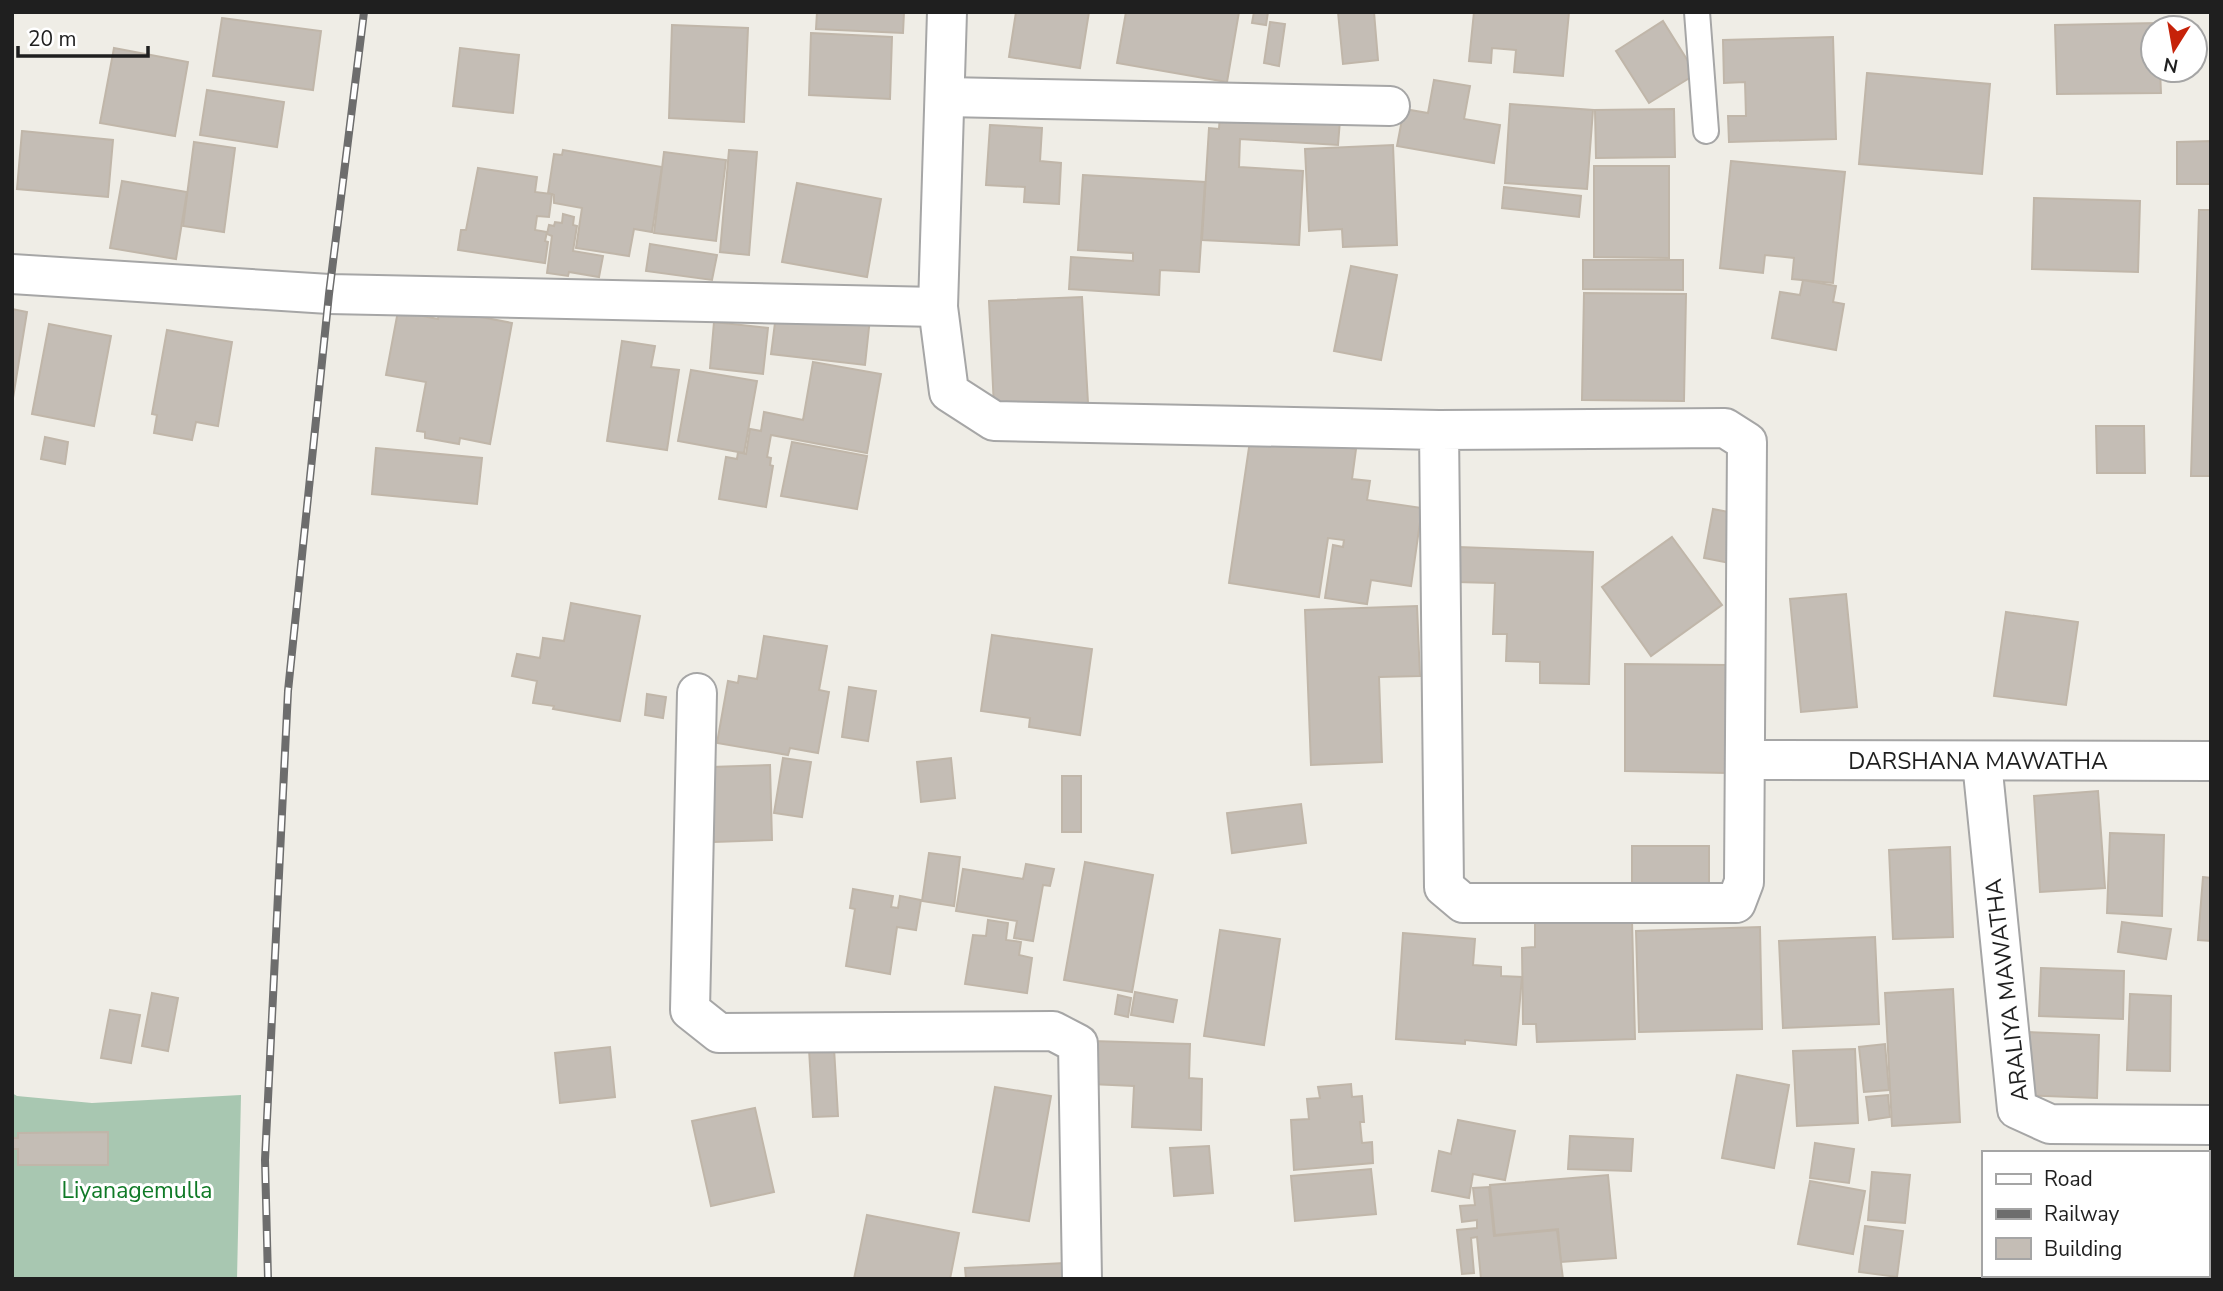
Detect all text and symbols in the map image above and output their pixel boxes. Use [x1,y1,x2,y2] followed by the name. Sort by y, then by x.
[18,14,147,58] scale bar
[2139,14,2209,84] north arrow
[28,25,77,53] text: 20 m
[2161,51,2180,79] text: N
[1848,746,2108,777] street label: DARSHANA MAWATHA
[1978,877,2036,1103] street label: ARALIYA MAWATHA
[1982,1151,2209,1277] legend
[2044,1165,2093,1193] text: Road
[62,1175,212,1206] park label: Liyanagemulla
[2044,1200,2119,1228] text: Railway
[2044,1235,2122,1263] text: Building

